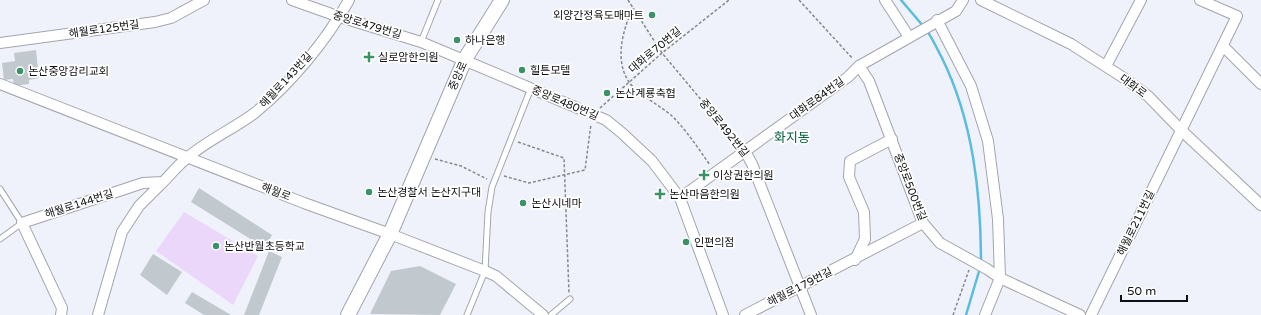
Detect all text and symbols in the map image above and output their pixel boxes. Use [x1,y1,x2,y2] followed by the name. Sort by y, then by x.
[331,8,403,42] street label: 중앙로479번길
[553,9,644,22] place label: 외양간정육도매마트
[647,10,657,20] marker: 외양간정육도매마트
[68,18,140,40] street label: 해월로125번길
[626,24,684,76] street label: 대화로70번길
[465,34,505,47] place label: 하나은행
[452,35,462,45] marker: 하나은행
[257,49,315,111] street label: 해월로143번길
[363,51,375,63] marker: 실로암한의원
[378,51,439,64] place label: 실로암한의원
[446,59,470,93] street label: 중앙로
[530,64,570,77] place label: 힐튼모텔
[28,65,109,78] place label: 논산중앙감리교회
[517,65,527,75] marker: 힐튼모텔
[15,66,25,76] marker: 논산중앙감리교회
[1117,72,1149,100] street label: 대화로
[787,75,847,123] street label: 대화로84번길
[530,83,600,123] street label: 중앙로480번길
[615,87,676,100] place label: 논산계룡축협
[602,88,612,98] marker: 논산계룡축협
[697,96,751,160] street label: 중앙로492번길
[774,130,810,146] district label: 화지동
[891,151,929,223] street label: 중앙로500번길
[698,169,710,181] marker: 이상권한의원
[713,169,774,182] place label: 이상권한의원
[259,180,293,204] street label: 해월로
[377,186,481,199] place label: 논산경찰서 논산지구대
[43,187,115,221] street label: 해월로144번길
[364,187,374,197] marker: 논산경찰서 논산지구대
[654,188,666,200] marker: 논산마음한의원
[669,188,740,201] place label: 논산마음한의원
[1115,188,1157,258] street label: 해월로211번길
[531,197,582,210] place label: 논산시네마
[518,198,528,208] marker: 논산시네마
[694,236,734,249] place label: 인편의점
[681,237,691,247] marker: 인편의점
[224,240,305,253] place label: 논산반월초등학교
[211,241,221,251] marker: 논산반월초등학교
[765,265,835,309] street label: 해월로179번길
[1121,277,1187,303] scale bar
[1127,284,1156,298] text: 50 m

